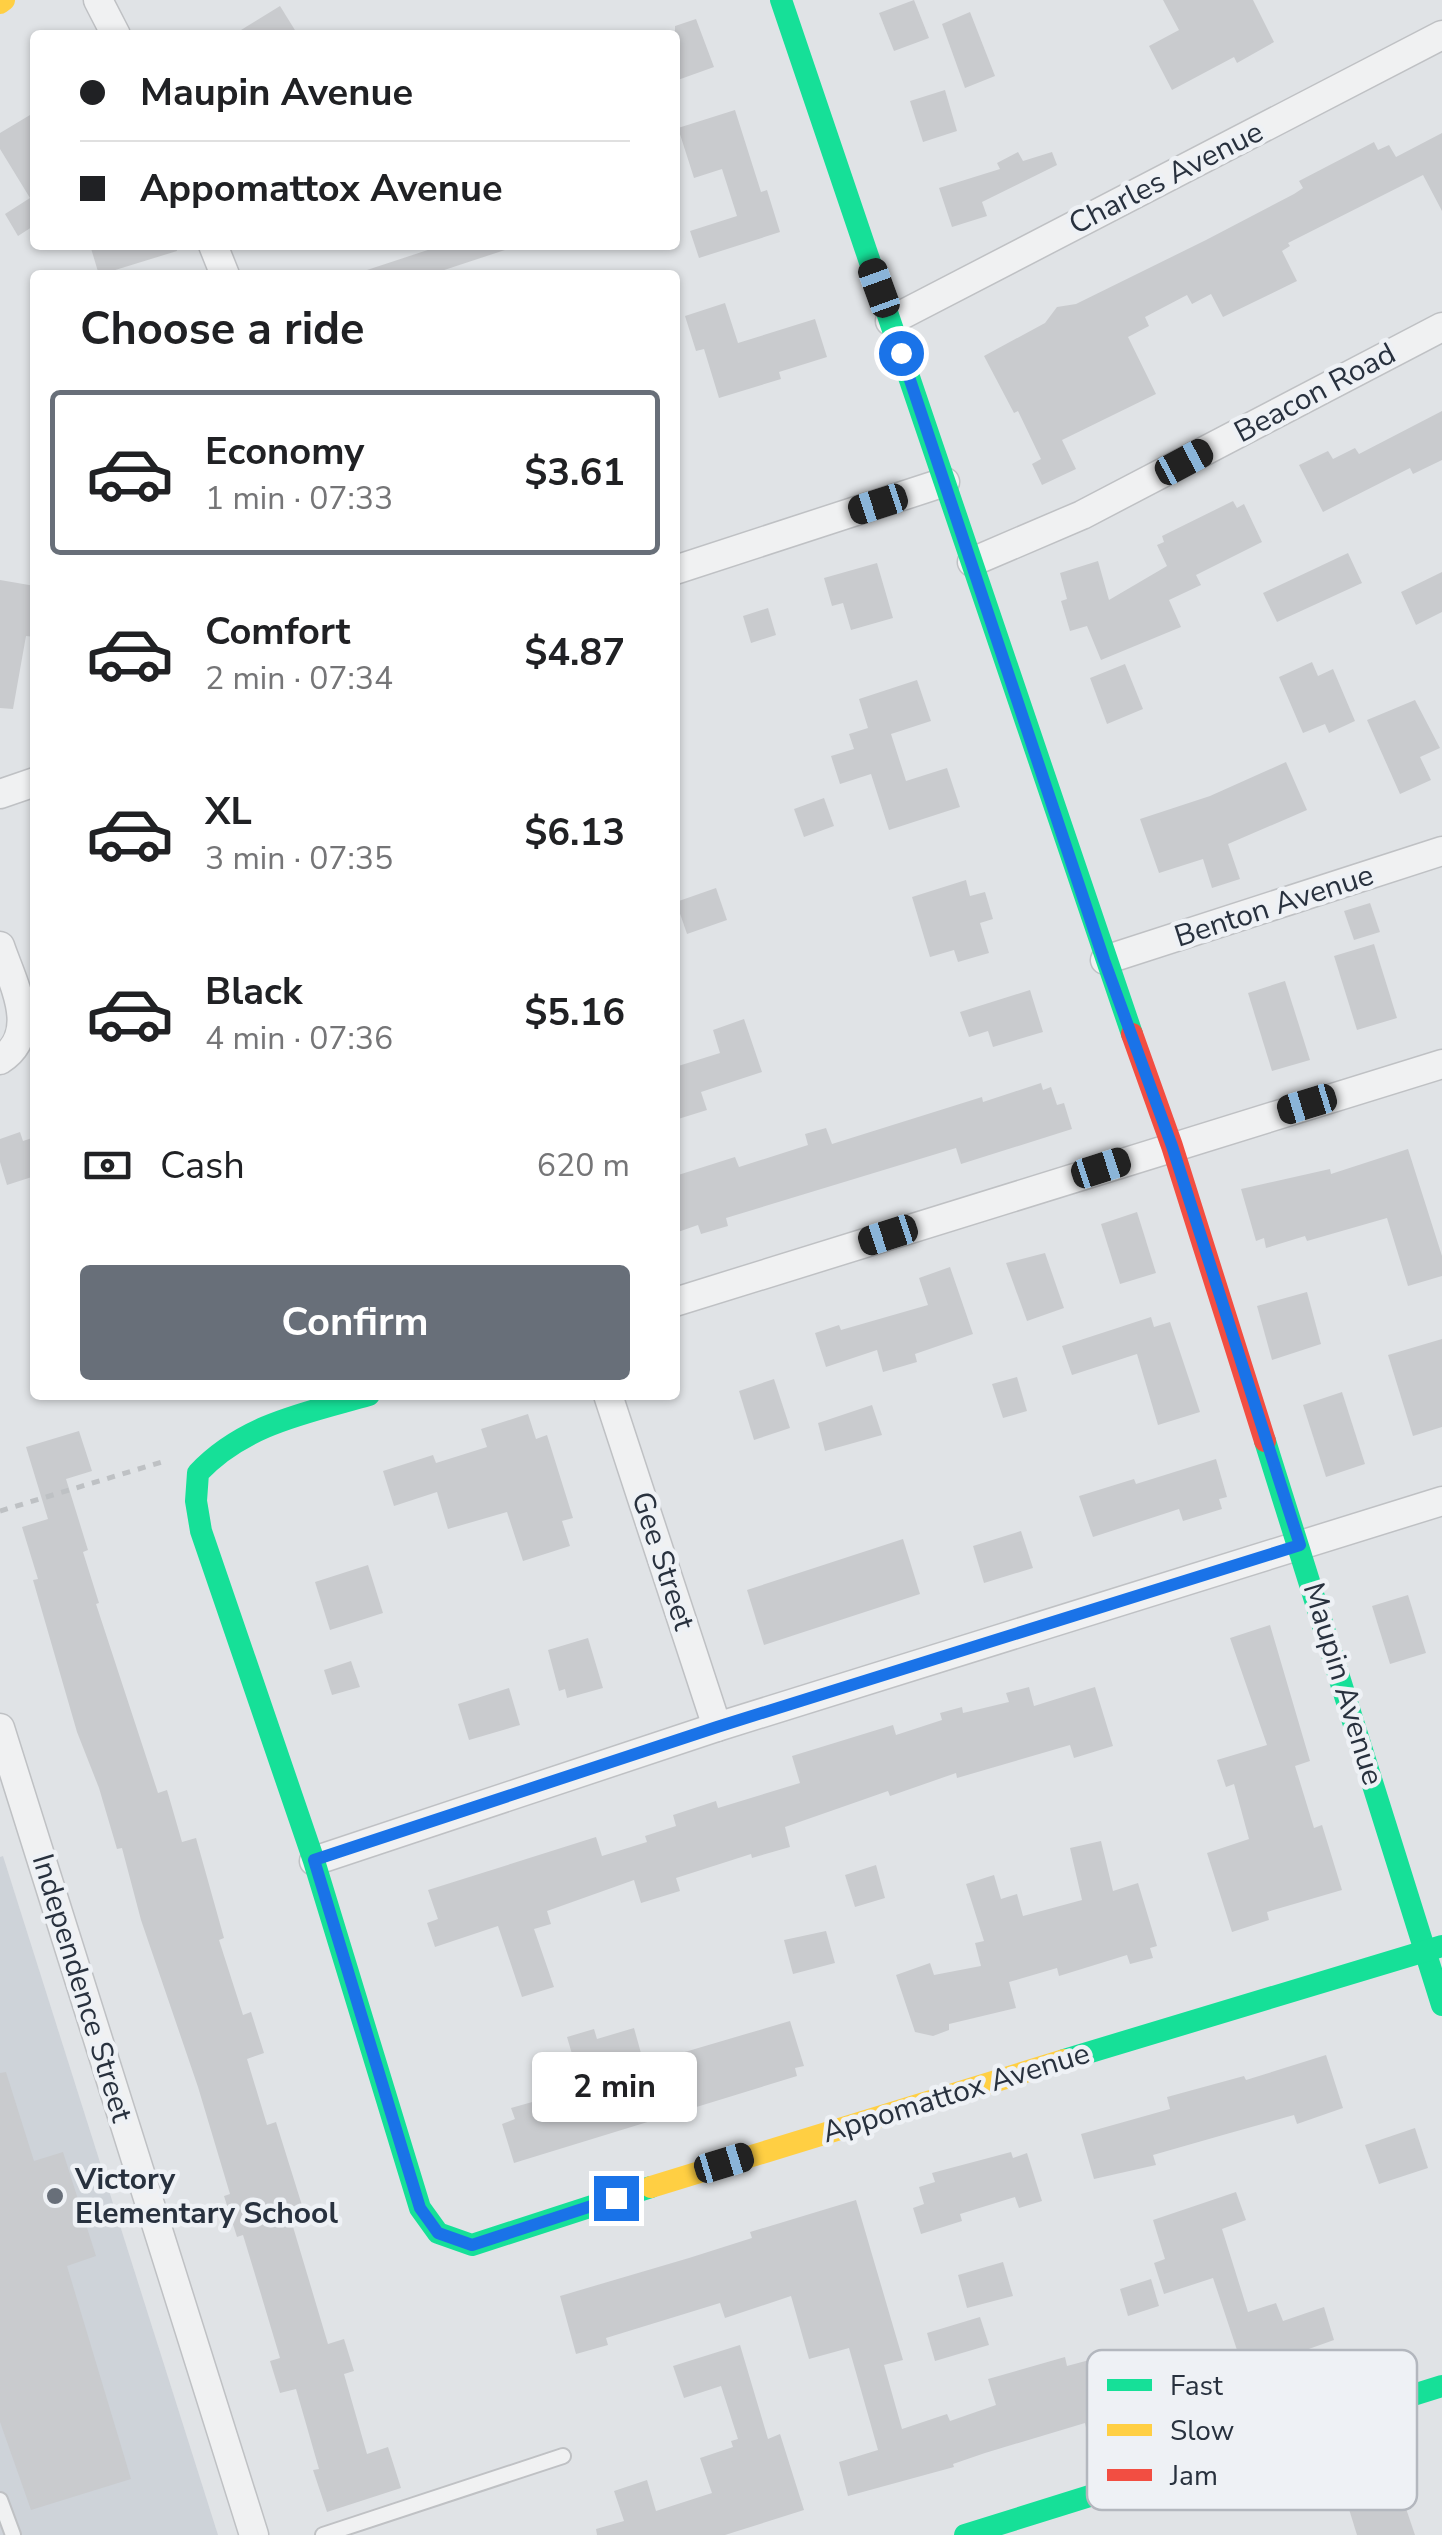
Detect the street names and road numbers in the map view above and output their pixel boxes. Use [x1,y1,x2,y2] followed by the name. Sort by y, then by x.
[1062,111,1270,245] street label: Charles Avenue
[1227,333,1403,453] street label: Beacon Road
[1169,854,1379,958] street label: Benton Avenue
[621,1487,705,1636] street label: Gee Street
[1293,1578,1393,1790] street label: Maupin Avenue
[22,1849,142,2128] street label: Independence Street
[817,2033,1095,2153] street label: Appomattox Avenue

